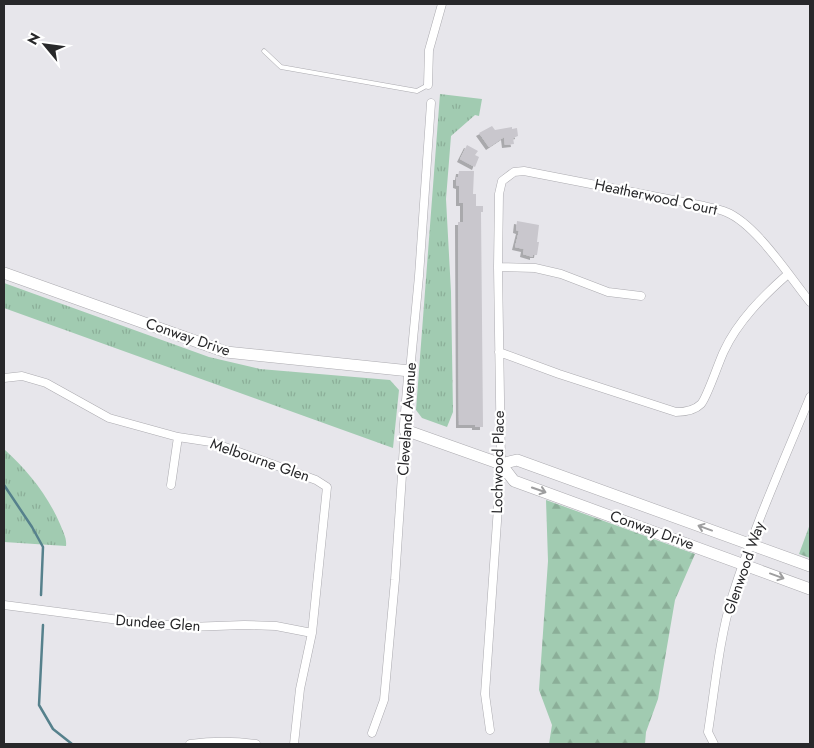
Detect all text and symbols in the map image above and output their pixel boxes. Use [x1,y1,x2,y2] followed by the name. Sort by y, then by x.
[20,20,70,70] north arrow
[22,29,45,48] text: N
[593,173,720,221] street label: Heatherwood Court
[143,312,233,362] street label: Conway Drive
[392,361,422,476] street label: Cleveland Avenue
[486,410,510,514] street label: Lochwood Place
[207,433,313,487] street label: Melbourne Glen
[531,486,547,495] one-way arrow
[607,505,697,555] street label: Conway Drive
[718,518,770,617] street label: Glenwood Way
[698,523,713,532] one-way arrow
[769,572,784,581] one-way arrow
[115,609,201,637] street label: Dundee Glen

